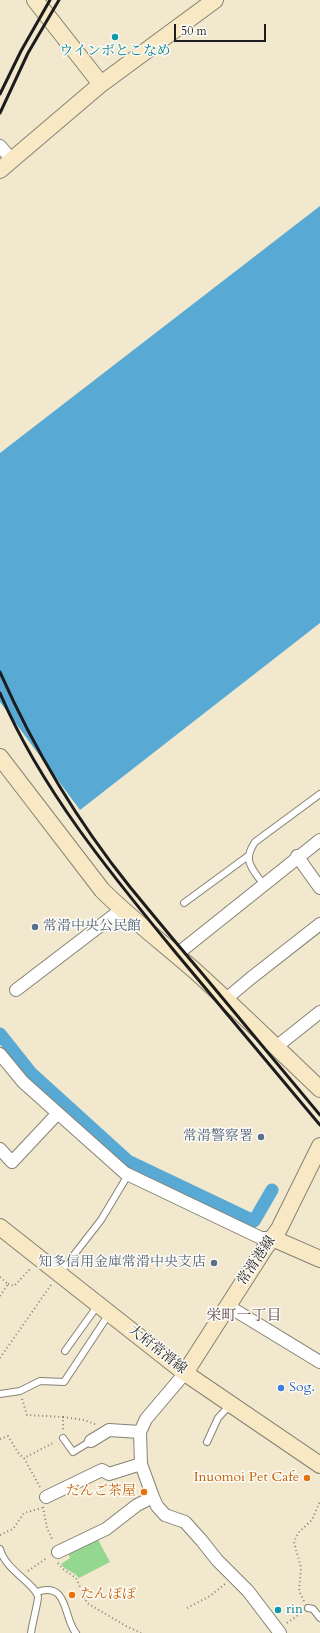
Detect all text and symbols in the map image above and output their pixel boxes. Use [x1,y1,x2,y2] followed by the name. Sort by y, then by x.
[176,16,268,42] scale bar
[181,23,207,39] text: 50 m
[110,32,120,42] marker: ウインボとこなめ
[59,44,171,60] place label: ウインボとこなめ
[43,919,141,935] place label: 常滑中央公民館
[30,922,40,932] marker: 常滑中央公民館
[183,1129,253,1145] place label: 常滑警察署
[256,1132,266,1142] marker: 常滑警察署
[234,1233,280,1289] street label: 常滑港線
[38,1255,206,1271] place label: 知多信用金庫常滑中央支店
[209,1258,219,1268] marker: 知多信用金庫常滑中央支店
[207,1308,281,1326] district label: 栄町一丁目
[124,1322,190,1378] street label: 大府常滑線
[289,1380,315,1396] place label: Sog.
[276,1383,286,1393] marker: Sog.
[194,1470,299,1486] place label: Inuomoi Pet Cafe
[302,1473,312,1483] marker: Inuomoi Pet Cafe
[66,1484,136,1500] place label: だんご茶屋
[139,1487,149,1497] marker: だんご茶屋
[80,1587,136,1603] place label: たんぽぽ
[67,1590,77,1600] marker: たんぽぽ
[286,1602,303,1618] place label: rin
[273,1605,283,1615] marker: rin

